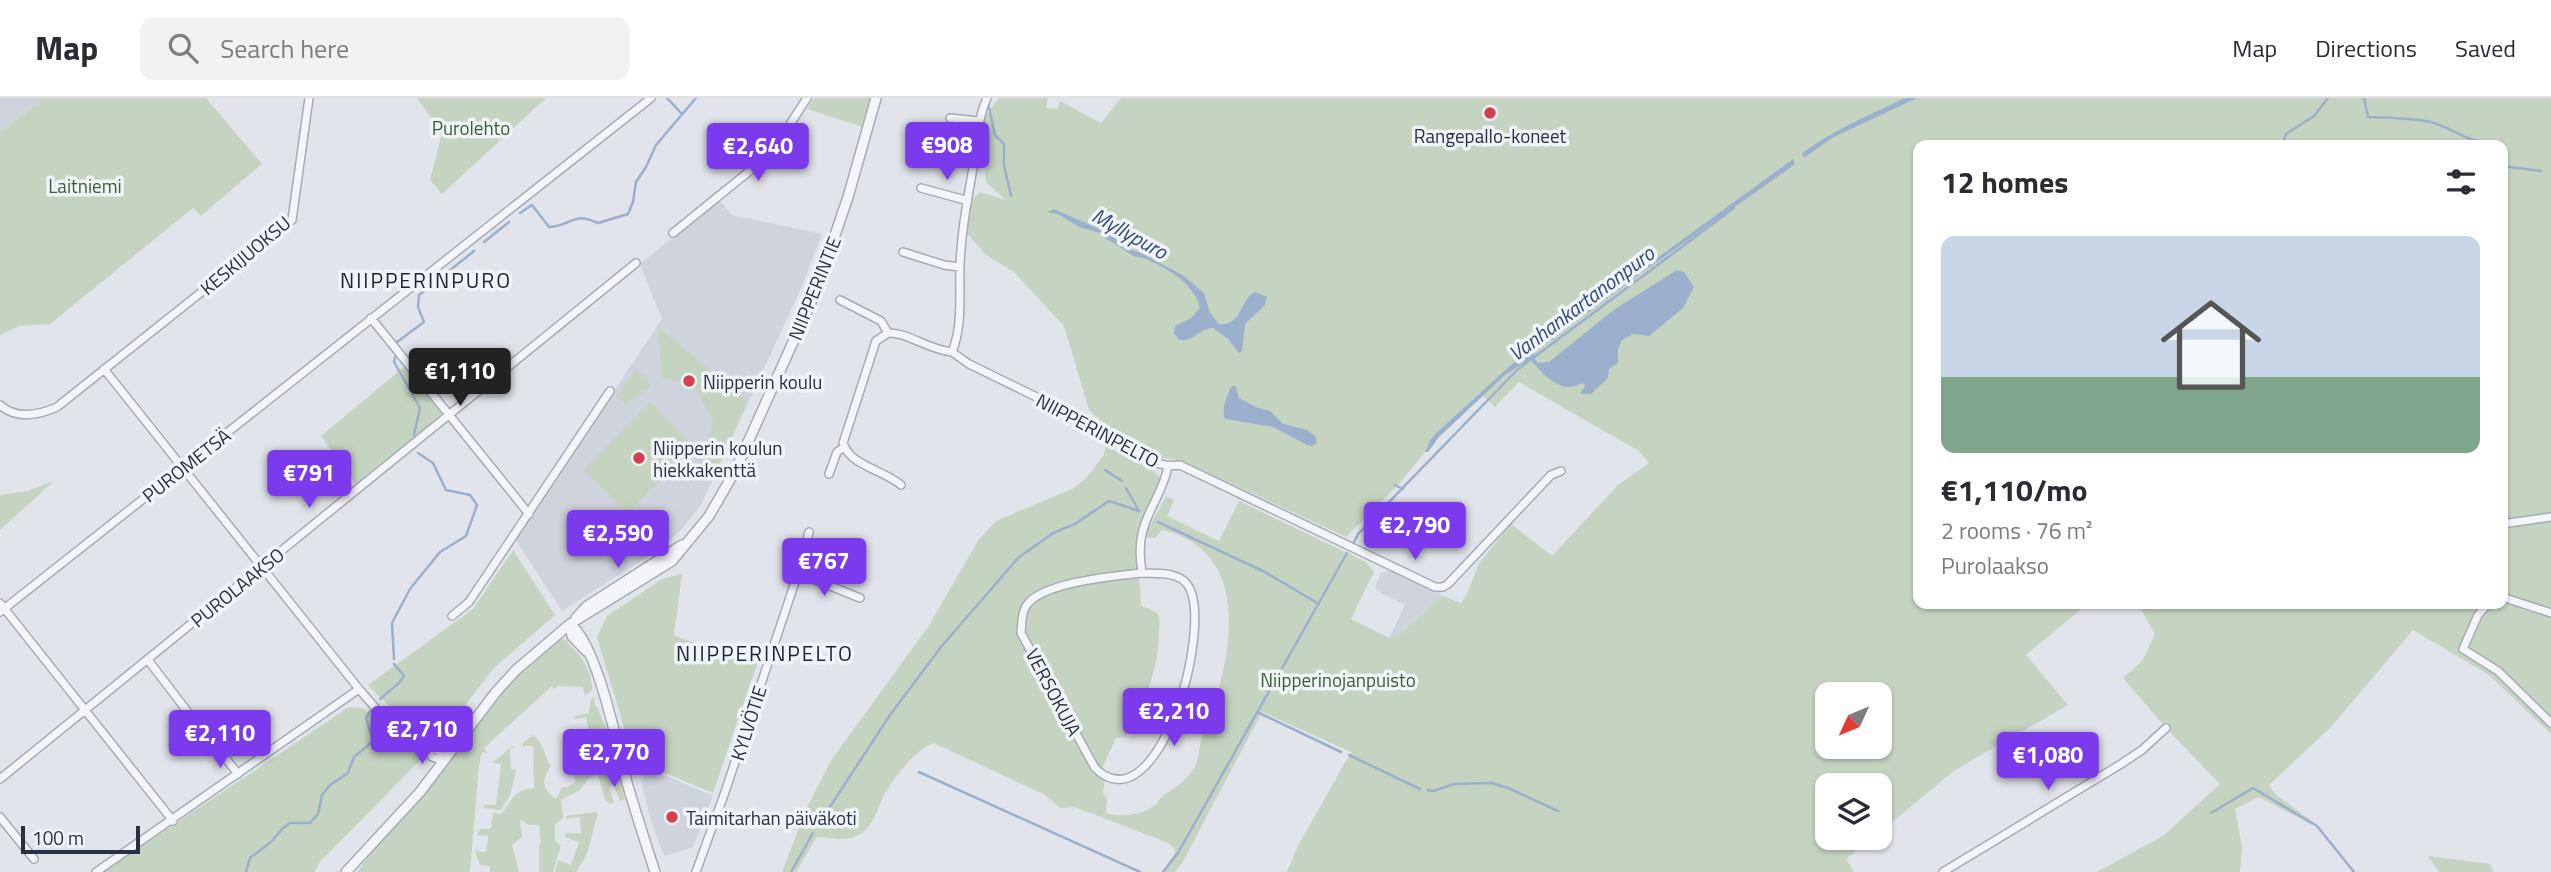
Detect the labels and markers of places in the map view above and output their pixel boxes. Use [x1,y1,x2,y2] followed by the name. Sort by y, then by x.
[1482,105,1498,121] marker: Rangepallo-koneet
[1414,121,1567,150] place label: Rangepallo-koneet
[906,122,988,182] pin: €908
[701,123,815,183] pin: €2,640
[403,348,517,408] pin: €1,110
[703,367,822,396] place label: Niipperin koulu
[681,373,697,389] marker: Niipperin koulu
[653,433,783,484] place label: Niipperin koulun hiekkakenttä
[268,450,350,510] pin: €791
[631,450,647,466] marker: Niipperin koulun hiekkakenttä
[1358,503,1472,562] pin: €2,790
[561,510,675,570] pin: €2,590
[783,538,865,598] pin: €767
[1117,688,1231,748] pin: €2,210
[365,706,479,766] pin: €2,710
[163,710,277,770] pin: €2,110
[557,730,671,789] pin: €2,770
[1991,732,2105,792] pin: €1,080
[686,803,857,832] place label: Taimitarhan päiväkoti
[664,809,680,825] marker: Taimitarhan päiväkoti

